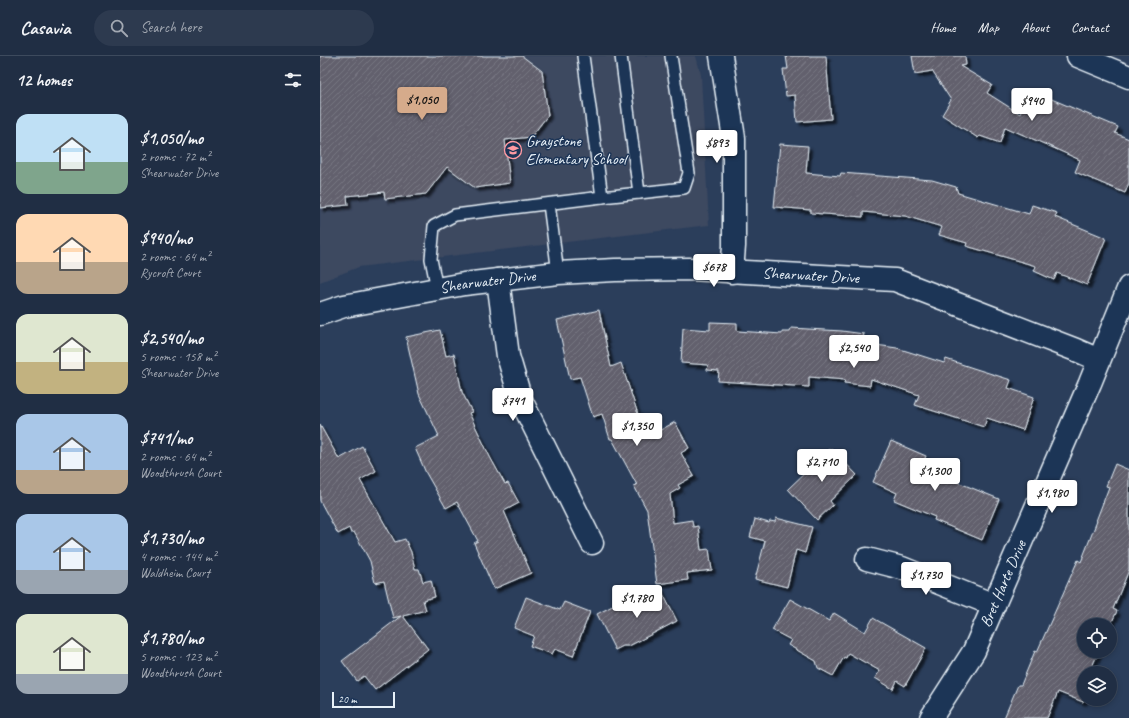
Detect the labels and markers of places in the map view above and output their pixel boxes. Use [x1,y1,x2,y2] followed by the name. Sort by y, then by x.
[389,87,455,121] pin: $1,050
[1008,88,1056,122] pin: $940
[693,130,741,164] pin: $893
[526,131,629,169] place label: Graystone Elementary School
[503,140,523,160] school or university icon: Graystone Elementary School
[690,254,738,288] pin: $678
[821,335,887,369] pin: $2,540
[489,388,537,422] pin: $741
[604,413,670,447] pin: $1,350
[789,449,855,483] pin: $2,710
[902,458,968,492] pin: $1,300
[1019,480,1085,514] pin: $1,980
[893,562,959,596] pin: $1,730
[604,585,670,619] pin: $1,780

